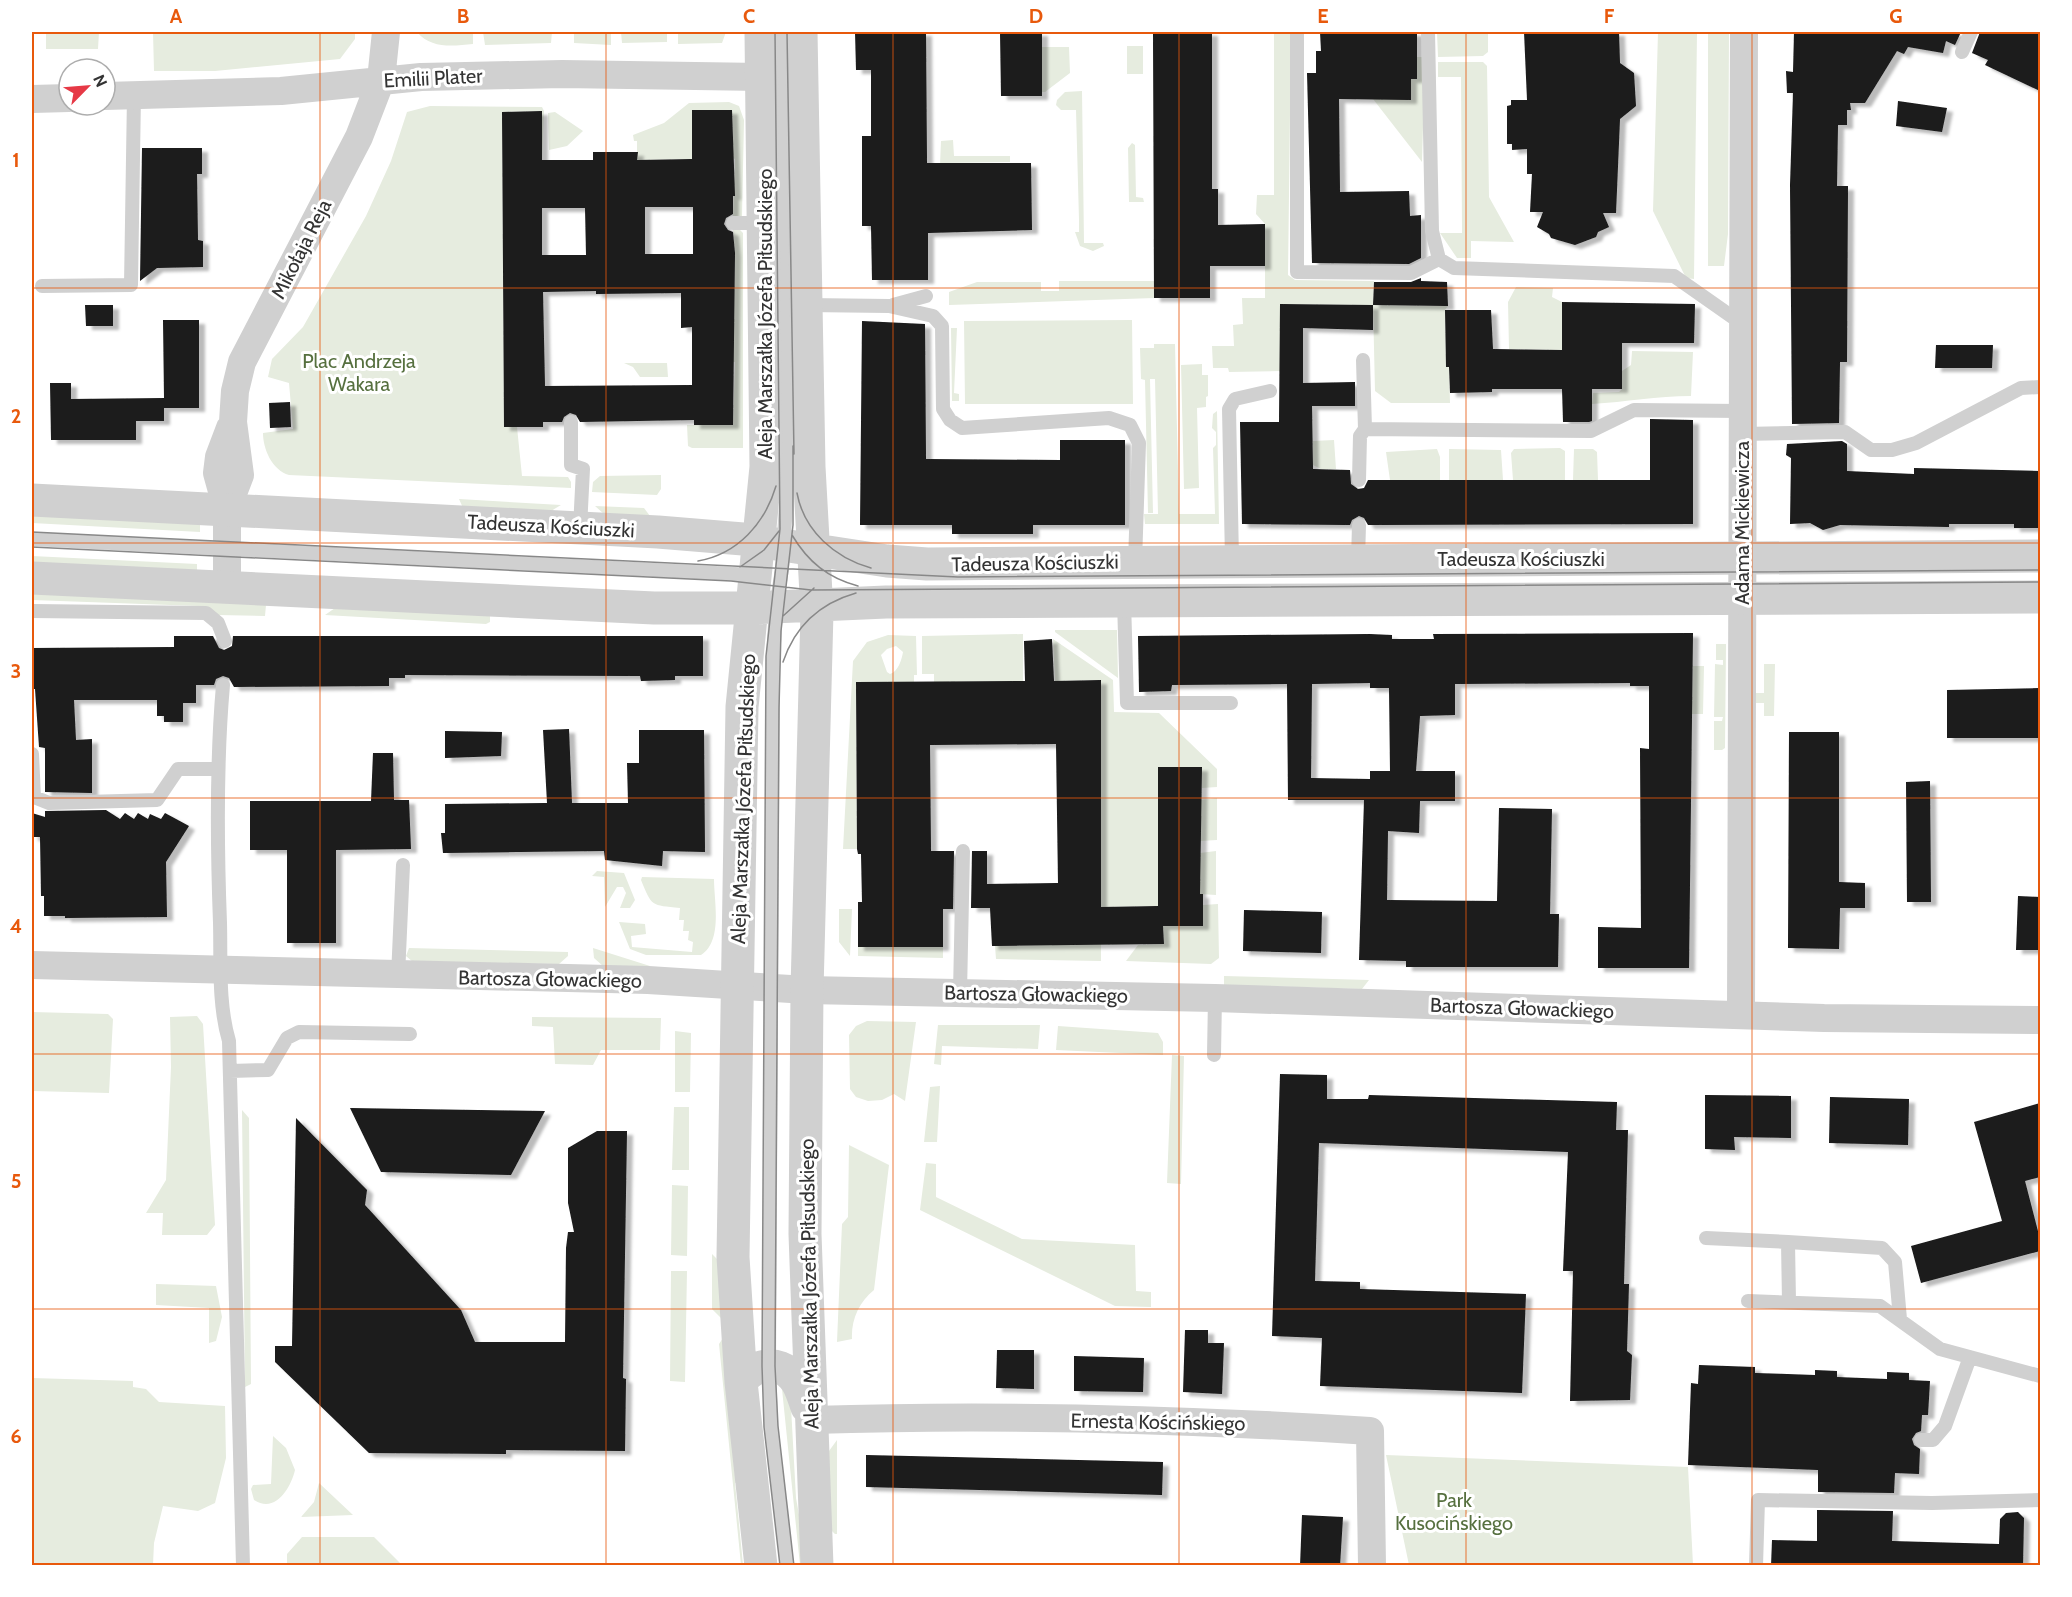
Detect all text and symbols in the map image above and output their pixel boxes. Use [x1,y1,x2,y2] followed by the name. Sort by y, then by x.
[170,4,183,28] text: A
[457,4,469,28] text: B
[743,4,755,28] text: C
[1029,4,1043,28] text: D
[1317,4,1329,28] text: E
[1604,4,1615,28] text: F
[1889,4,1903,28] text: G
[57,57,117,117] north arrow
[383,63,484,93] street label: Emilii Plater
[89,72,111,90] text: N
[12,148,20,172] text: 1
[753,169,777,459] street label: Aleja Marszałka Józefa Piłsudskiego
[266,195,336,303] street label: Mikołaja Reja
[302,349,416,396] park label: Plac Andrzeja Wakara
[11,404,21,428] text: 2
[1730,441,1754,605] street label: Adama Mickiewicza
[467,510,635,542] street label: Tadeusza Kościuszki
[1437,547,1605,571] street label: Tadeusza Kościuszki
[951,550,1119,576] street label: Tadeusza Kościuszki
[726,653,760,945] street label: Aleja Marszałka Józefa Piłsudskiego
[11,659,21,683] text: 3
[10,914,22,938] text: 4
[458,965,642,993] street label: Bartosza Głowackiego
[944,980,1128,1008] street label: Bartosza Głowackiego
[1430,993,1614,1023] street label: Bartosza Głowackiego
[794,1138,824,1430] street label: Aleja Marszałka Józefa Piłsudskiego
[11,1169,21,1193] text: 5
[1070,1408,1246,1436] street label: Ernesta Kościńskiego
[10,1424,22,1448] text: 6
[1395,1488,1513,1535] park label: Park Kusocińskiego

